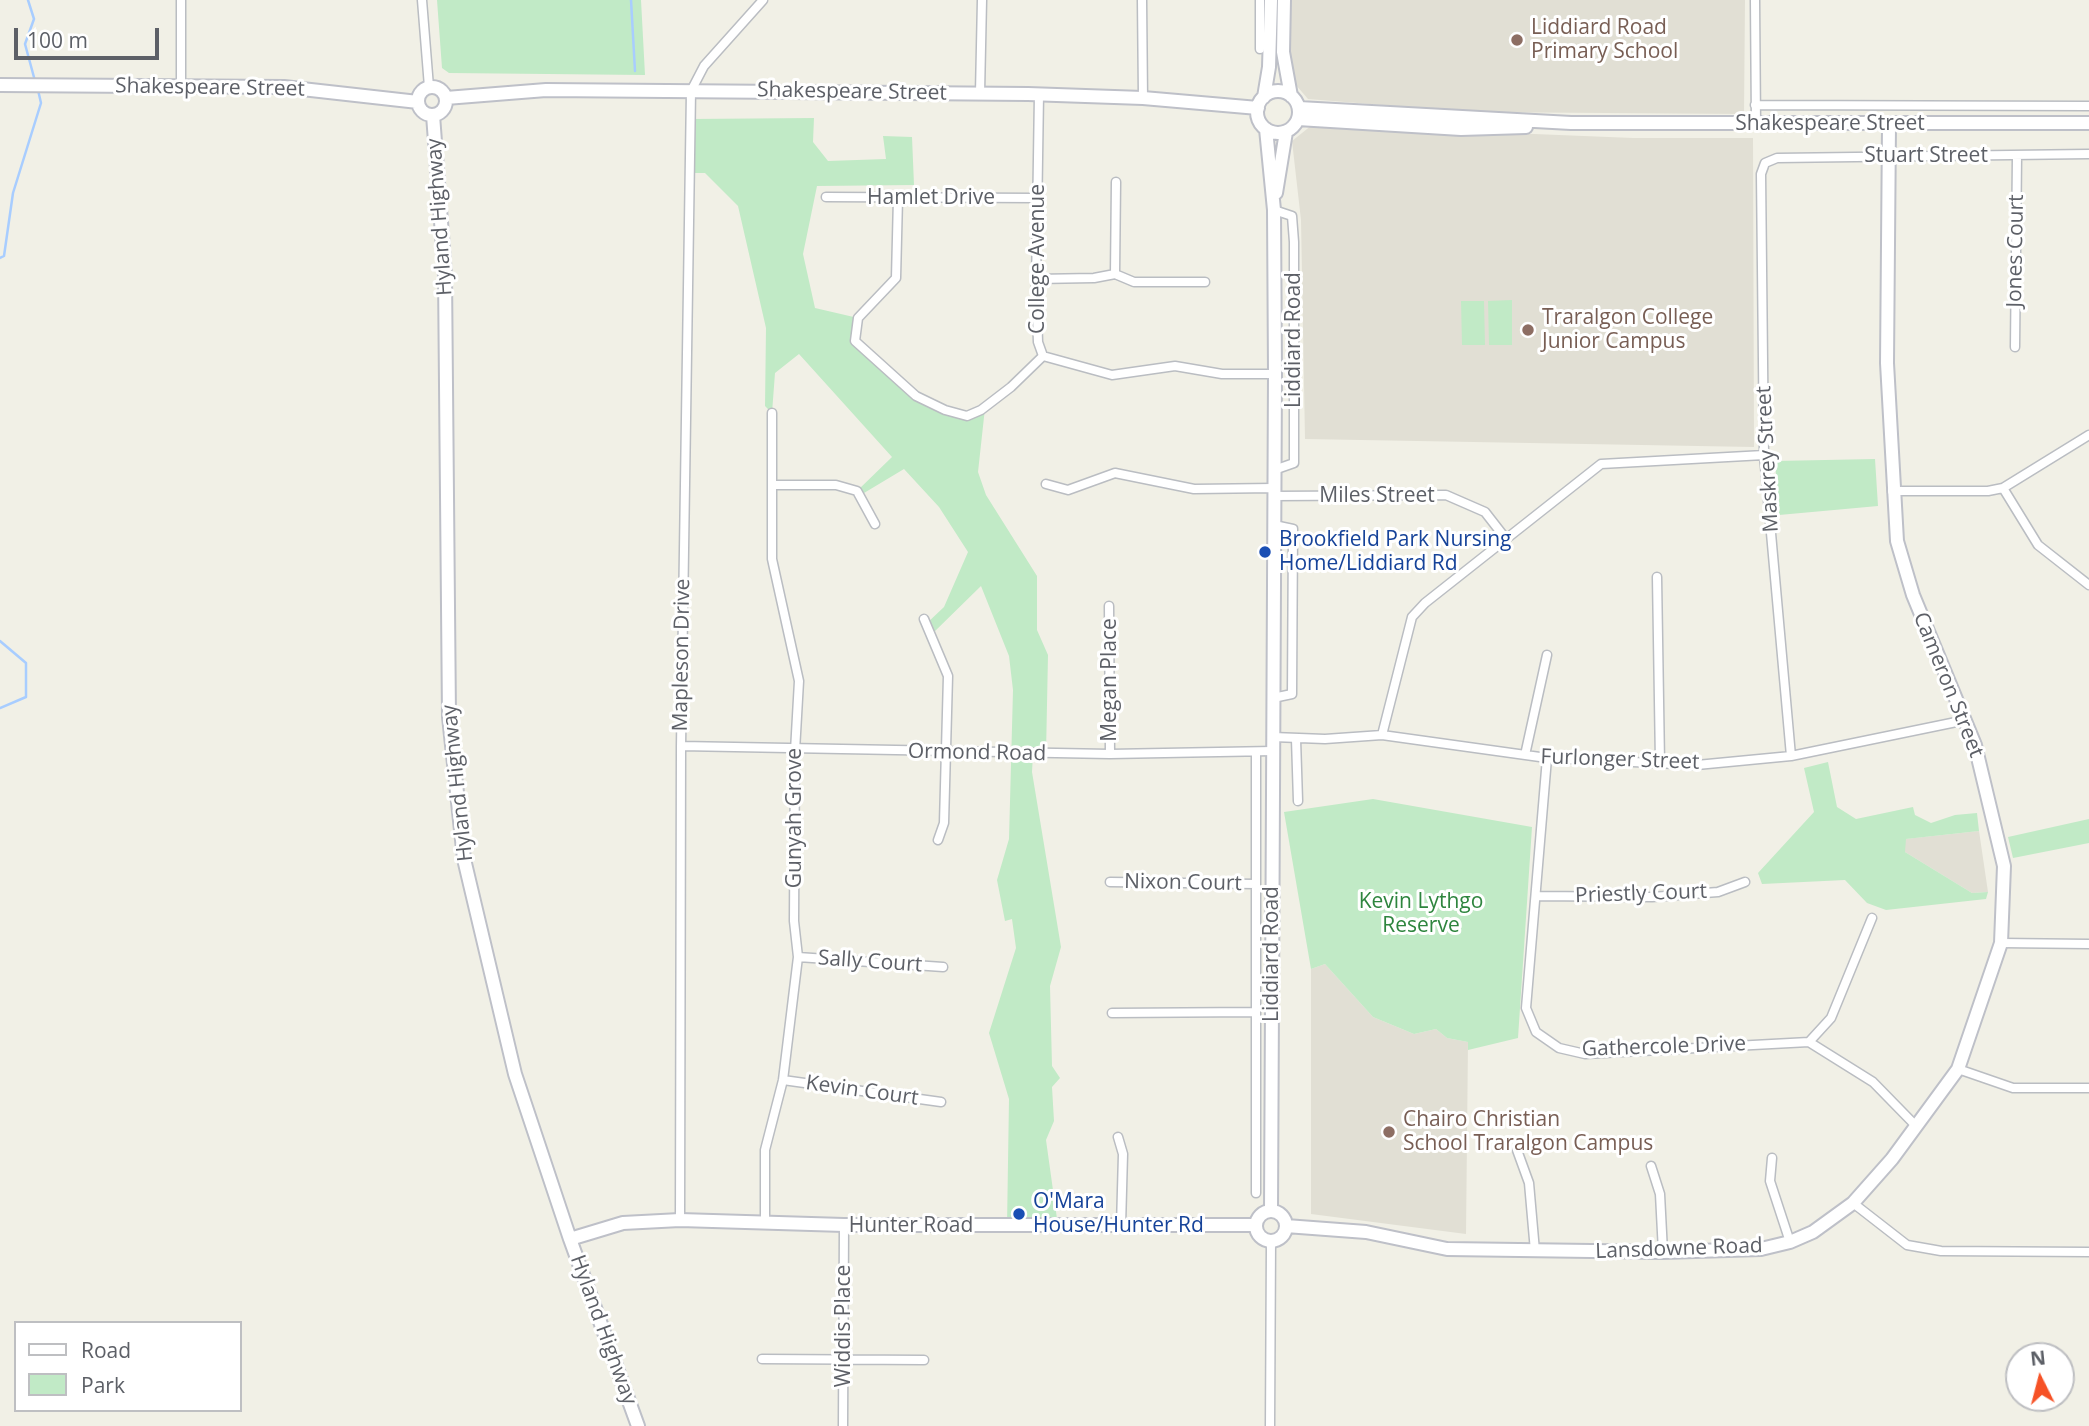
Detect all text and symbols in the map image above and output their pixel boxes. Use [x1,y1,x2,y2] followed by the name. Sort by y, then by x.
[18,14,163,58] scale bar
[1531,15,1678,65] place label: Liddiard Road Primary School
[27,26,88,54] text: 100 m
[1509,32,1525,48] marker: Liddiard Road Primary School
[115,74,305,102] street label: Shakespeare Street
[757,78,947,106] street label: Shakespeare Street
[1735,111,1925,137] street label: Shakespeare Street
[422,137,458,297] street label: Hyland Highway
[1864,143,1988,169] street label: Stuart Street
[1025,184,1051,334] street label: College Avenue
[867,185,995,211] street label: Hamlet Drive
[2002,194,2030,308] street label: Jones Court
[1281,272,1307,408] street label: Liddiard Road
[1542,305,1713,355] place label: Traralgon College Junior Campus
[1520,322,1536,338] marker: Traralgon College Junior Campus
[1752,385,1784,533] street label: Maskrey Street
[1319,483,1435,509] street label: Miles Street
[1279,527,1511,577] place label: Brookfield Park Nursing Home/Liddiard Rd
[1257,544,1273,560] marker: Brookfield Park Nursing Home/Liddiard Rd
[668,578,696,732] street label: Mapleson Drive
[1907,609,1989,761] street label: Cameron Street
[1097,618,1123,742] street label: Megan Place
[437,703,479,863] street label: Hyland Highway
[908,739,1046,767] street label: Ormond Road
[1540,745,1700,775] street label: Furlonger Street
[782,748,808,888] street label: Gunyah Grove
[1124,869,1242,897] street label: Nixon Court
[1575,879,1707,909] street label: Priestly Court
[1259,886,1285,1022] street label: Liddiard Road
[1359,889,1483,939] park label: Kevin Lythgo Reserve
[817,946,923,978] street label: Sally Court
[1581,1032,1747,1062] street label: Gathercole Drive
[804,1071,920,1111] street label: Kevin Court
[1403,1107,1653,1157] place label: Chairo Christian School Traralgon Campus
[1381,1124,1397,1140] marker: Chairo Christian School Traralgon Campus
[1033,1189,1204,1239] place label: O'Mara House/Hunter Rd
[1011,1206,1027,1222] marker: O'Mara House/Hunter Rd
[849,1213,973,1239] street label: Hunter Road
[1595,1233,1763,1265] street label: Lansdowne Road
[564,1252,642,1408] street label: Hyland Highway
[831,1265,857,1387] street label: Widdis Place
[14,1321,242,1412] legend
[81,1336,131,1364] text: Road
[2005,1342,2075,1412] north arrow
[2029,1344,2047,1372] text: N
[81,1371,125,1399] text: Park

